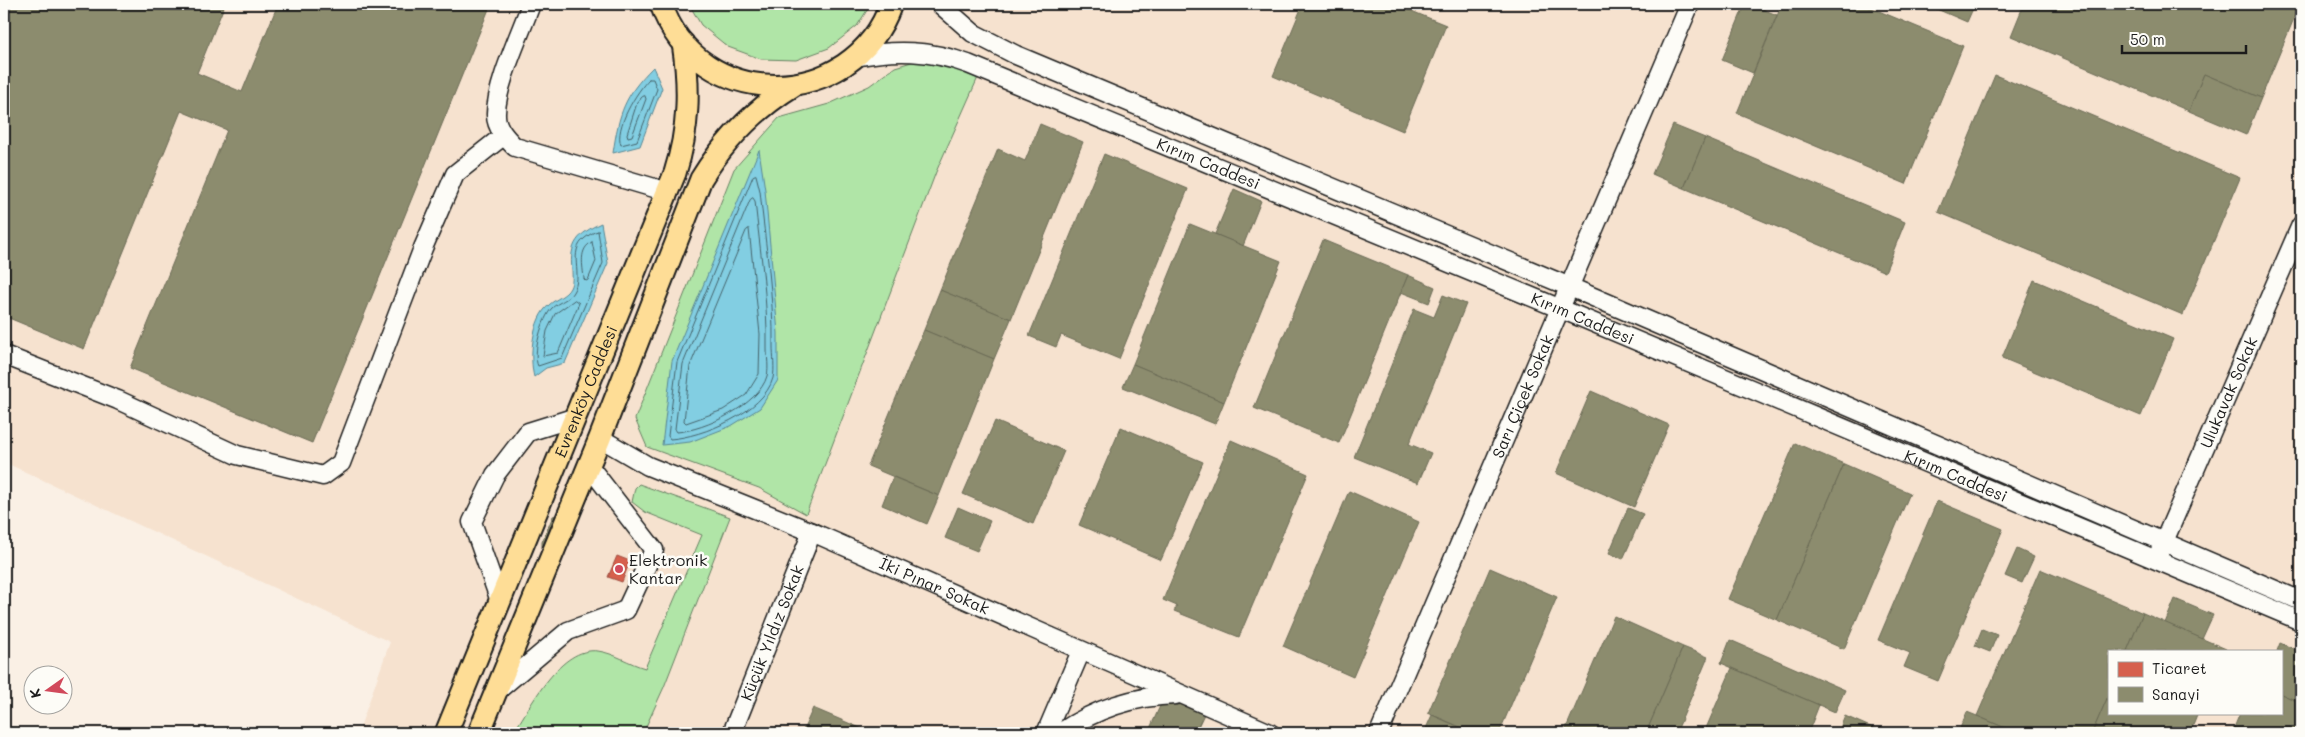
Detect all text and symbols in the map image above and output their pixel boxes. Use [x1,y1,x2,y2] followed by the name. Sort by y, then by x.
[2122,22,2246,54] scale bar
[2130,29,2165,49] text: 50 m
[1154,132,1264,194] street label: Kırım Caddesi
[1528,287,1638,349] street label: Kırım Caddesi
[549,322,621,460] street label: Evrenköy Caddesi
[1487,331,1558,461] street label: Sarı Çiçek Sokak
[2195,333,2261,451] street label: Ulukavak Sokak
[1901,444,2011,506] street label: Kırım Caddesi
[629,549,707,588] place label: Elektronik Kantar
[876,552,993,619] street label: İki Pınar Sokak
[735,561,808,704] street label: Küçük Yıldız Sokak
[613,563,625,575] marker: Elektronik Kantar
[2108,650,2282,714] legend
[2152,658,2207,678] text: Ticaret
[22,664,72,714] north arrow
[2152,684,2200,704] text: Sanayi
[25,686,45,700] text: K

